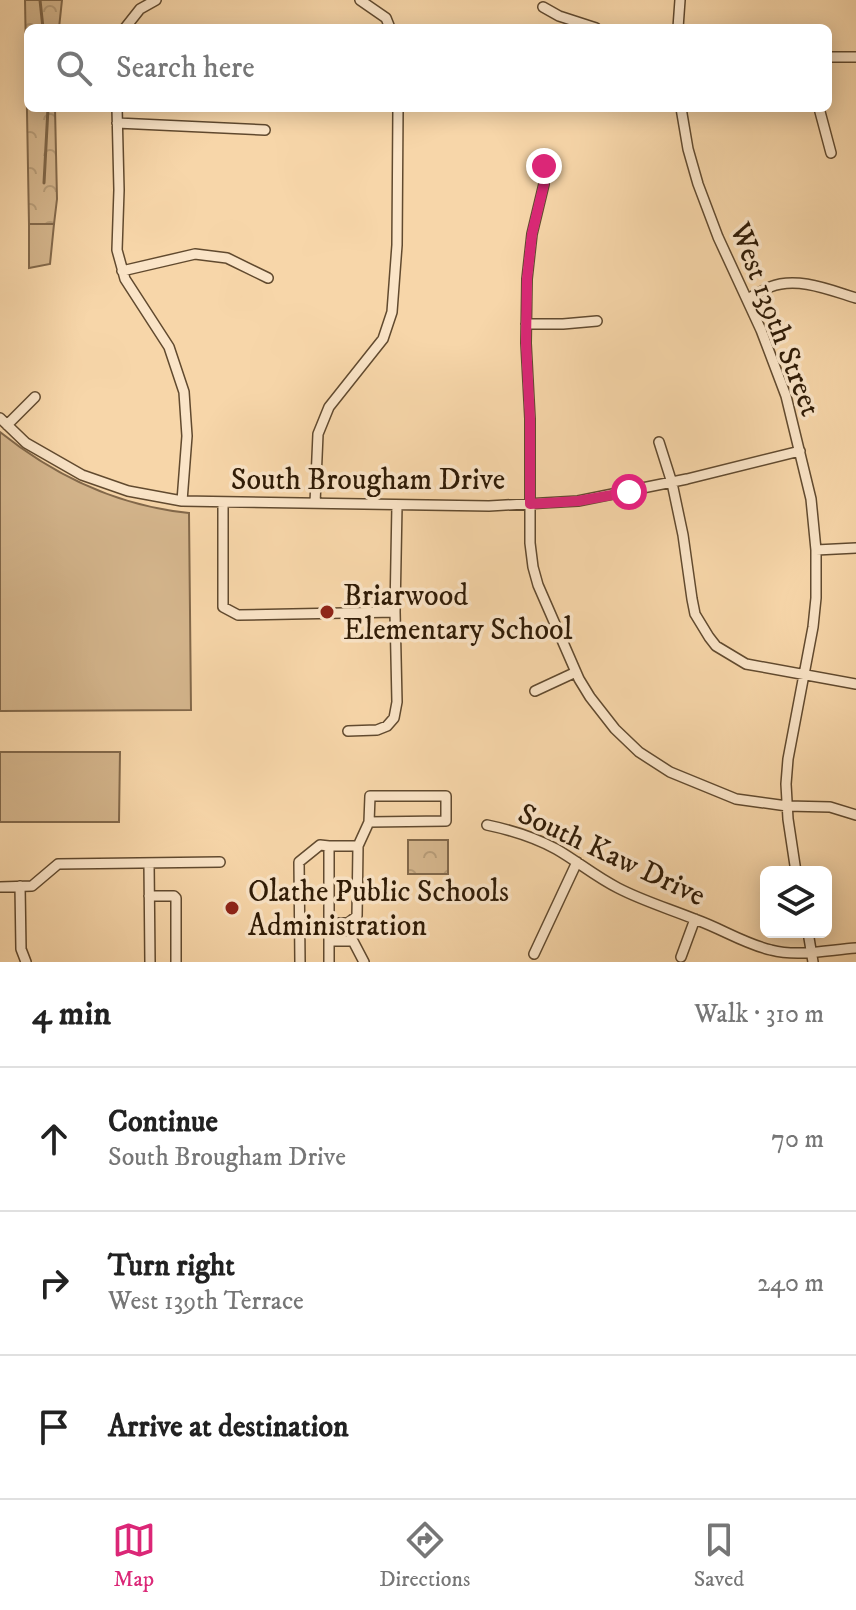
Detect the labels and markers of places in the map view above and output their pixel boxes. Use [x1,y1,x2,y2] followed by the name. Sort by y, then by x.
[343,578,572,649] place label: Briarwood Elementary School
[318,603,336,621] marker: Briarwood Elementary School
[248,874,509,945] place label: Olathe Public Schools Administration
[223,899,241,917] marker: Olathe Public Schools Administration

